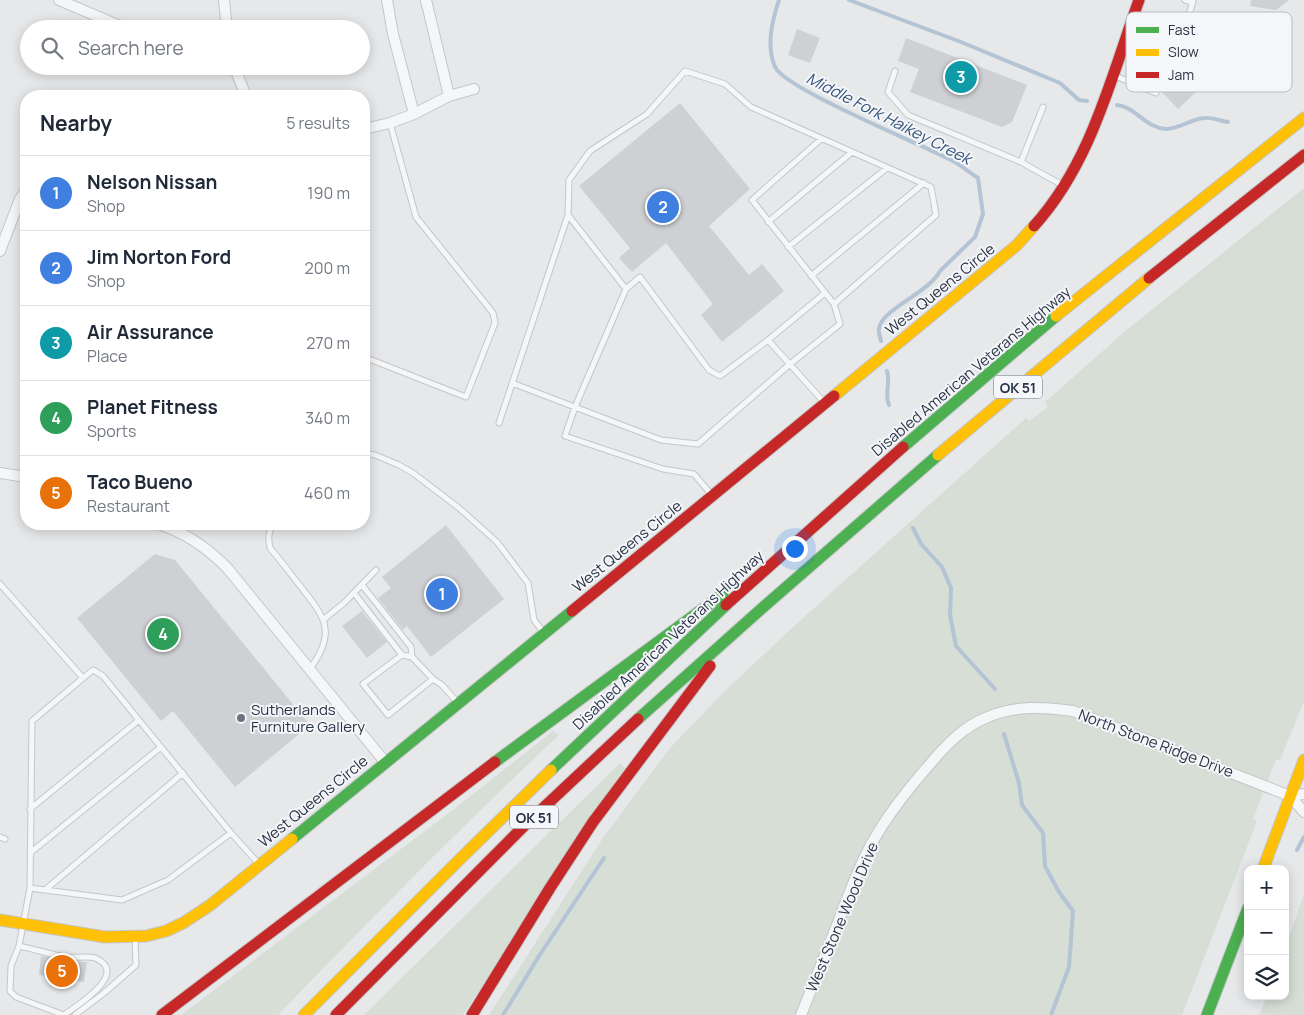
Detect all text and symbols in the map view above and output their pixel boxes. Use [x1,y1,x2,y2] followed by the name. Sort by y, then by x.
[1126,12,1292,92] legend
[20,20,370,75] search box
[1168,20,1196,39] text: Fast
[38,34,66,62] icon: search
[78,35,184,61] text: Search here
[1168,42,1199,61] text: Slow
[945,58,977,96] pin: 3
[1168,65,1194,84] text: Jam
[803,67,977,170] water label: Middle Fork Haikey Creek
[40,109,112,137] text: Nearby
[286,112,350,134] text: 5 results
[87,169,218,195] text: Nelson Nissan
[52,182,60,204] text: 1
[307,182,350,204] text: 190 m
[647,188,679,226] pin: 2
[87,195,125,217] text: Shop
[881,238,999,340] street label: West Queens Circle
[87,244,231,270] text: Jim Norton Ford
[51,257,61,279] text: 2
[305,257,350,279] text: 200 m
[87,270,125,292] text: Shop
[867,281,1075,461] street label: Disabled American Veterans Highway
[87,319,214,345] text: Air Assurance
[51,332,61,354] text: 3
[306,332,350,354] text: 270 m
[87,345,127,367] text: Place
[994,376,1042,398] road number: OK 51
[87,394,218,420] text: Planet Fitness
[51,407,61,429] text: 4
[305,407,350,429] text: 340 m
[87,420,136,442] text: Sports
[87,469,193,495] text: Taco Bueno
[51,482,61,504] text: 5
[304,482,350,504] text: 460 m
[87,495,170,517] text: Restaurant
[568,495,686,597] street label: West Queens Circle
[782,536,808,562] your location
[568,546,768,734] street label: Disabled American Veterans Highway
[426,575,458,613] pin: 1
[147,615,179,653] pin: 4
[251,699,365,737] place label: Sutherlands Furniture Gallery
[1075,704,1237,782] street label: North Stone Ridge Drive
[235,712,247,724] marker: Sutherlands Furniture Gallery
[254,750,372,852] street label: West Queens Circle
[510,806,558,829] road number: OK 51
[801,839,883,995] street label: West Stone Wood Drive
[1244,865,1289,1000] map controls
[1244,865,1289,910] button: +
[1244,910,1289,955] button: −
[46,952,78,990] pin: 5
[1244,955,1289,1000] button: layers

